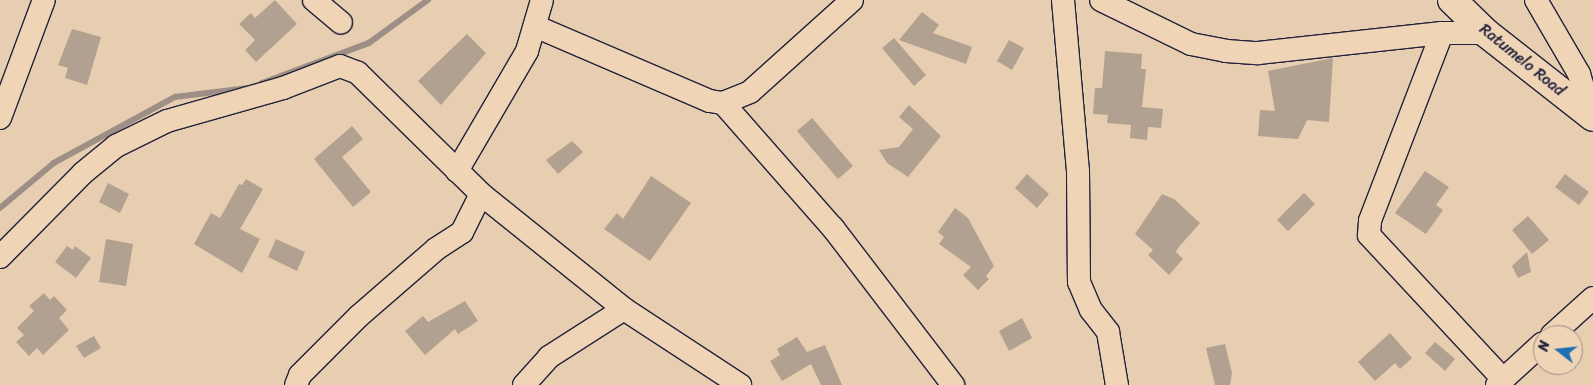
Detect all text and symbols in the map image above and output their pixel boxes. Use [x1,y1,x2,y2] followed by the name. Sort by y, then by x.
[1475,20,1569,100] street label: Ratumelo Road
[1533,325,1583,375] north arrow
[1531,338,1557,354] text: N

